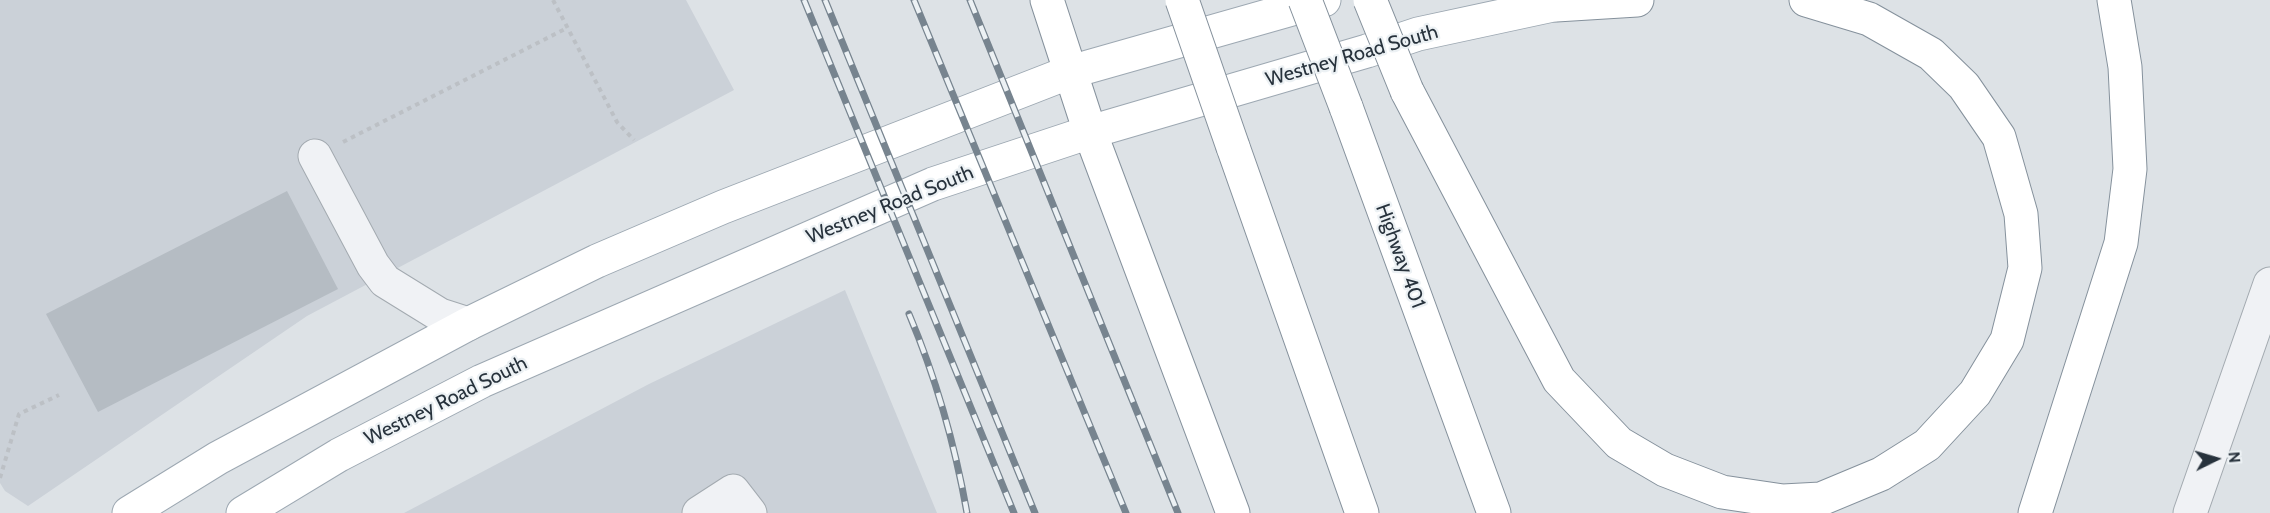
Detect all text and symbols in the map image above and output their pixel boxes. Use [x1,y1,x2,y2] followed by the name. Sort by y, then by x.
[1263,20,1441,92] street label: Westney Road South
[803,161,977,249] street label: Westney Road South
[1370,201,1430,311] street label: Highway 401
[361,351,531,451] street label: Westney Road South
[2186,429,2246,489] north arrow
[2224,451,2244,464] text: N

